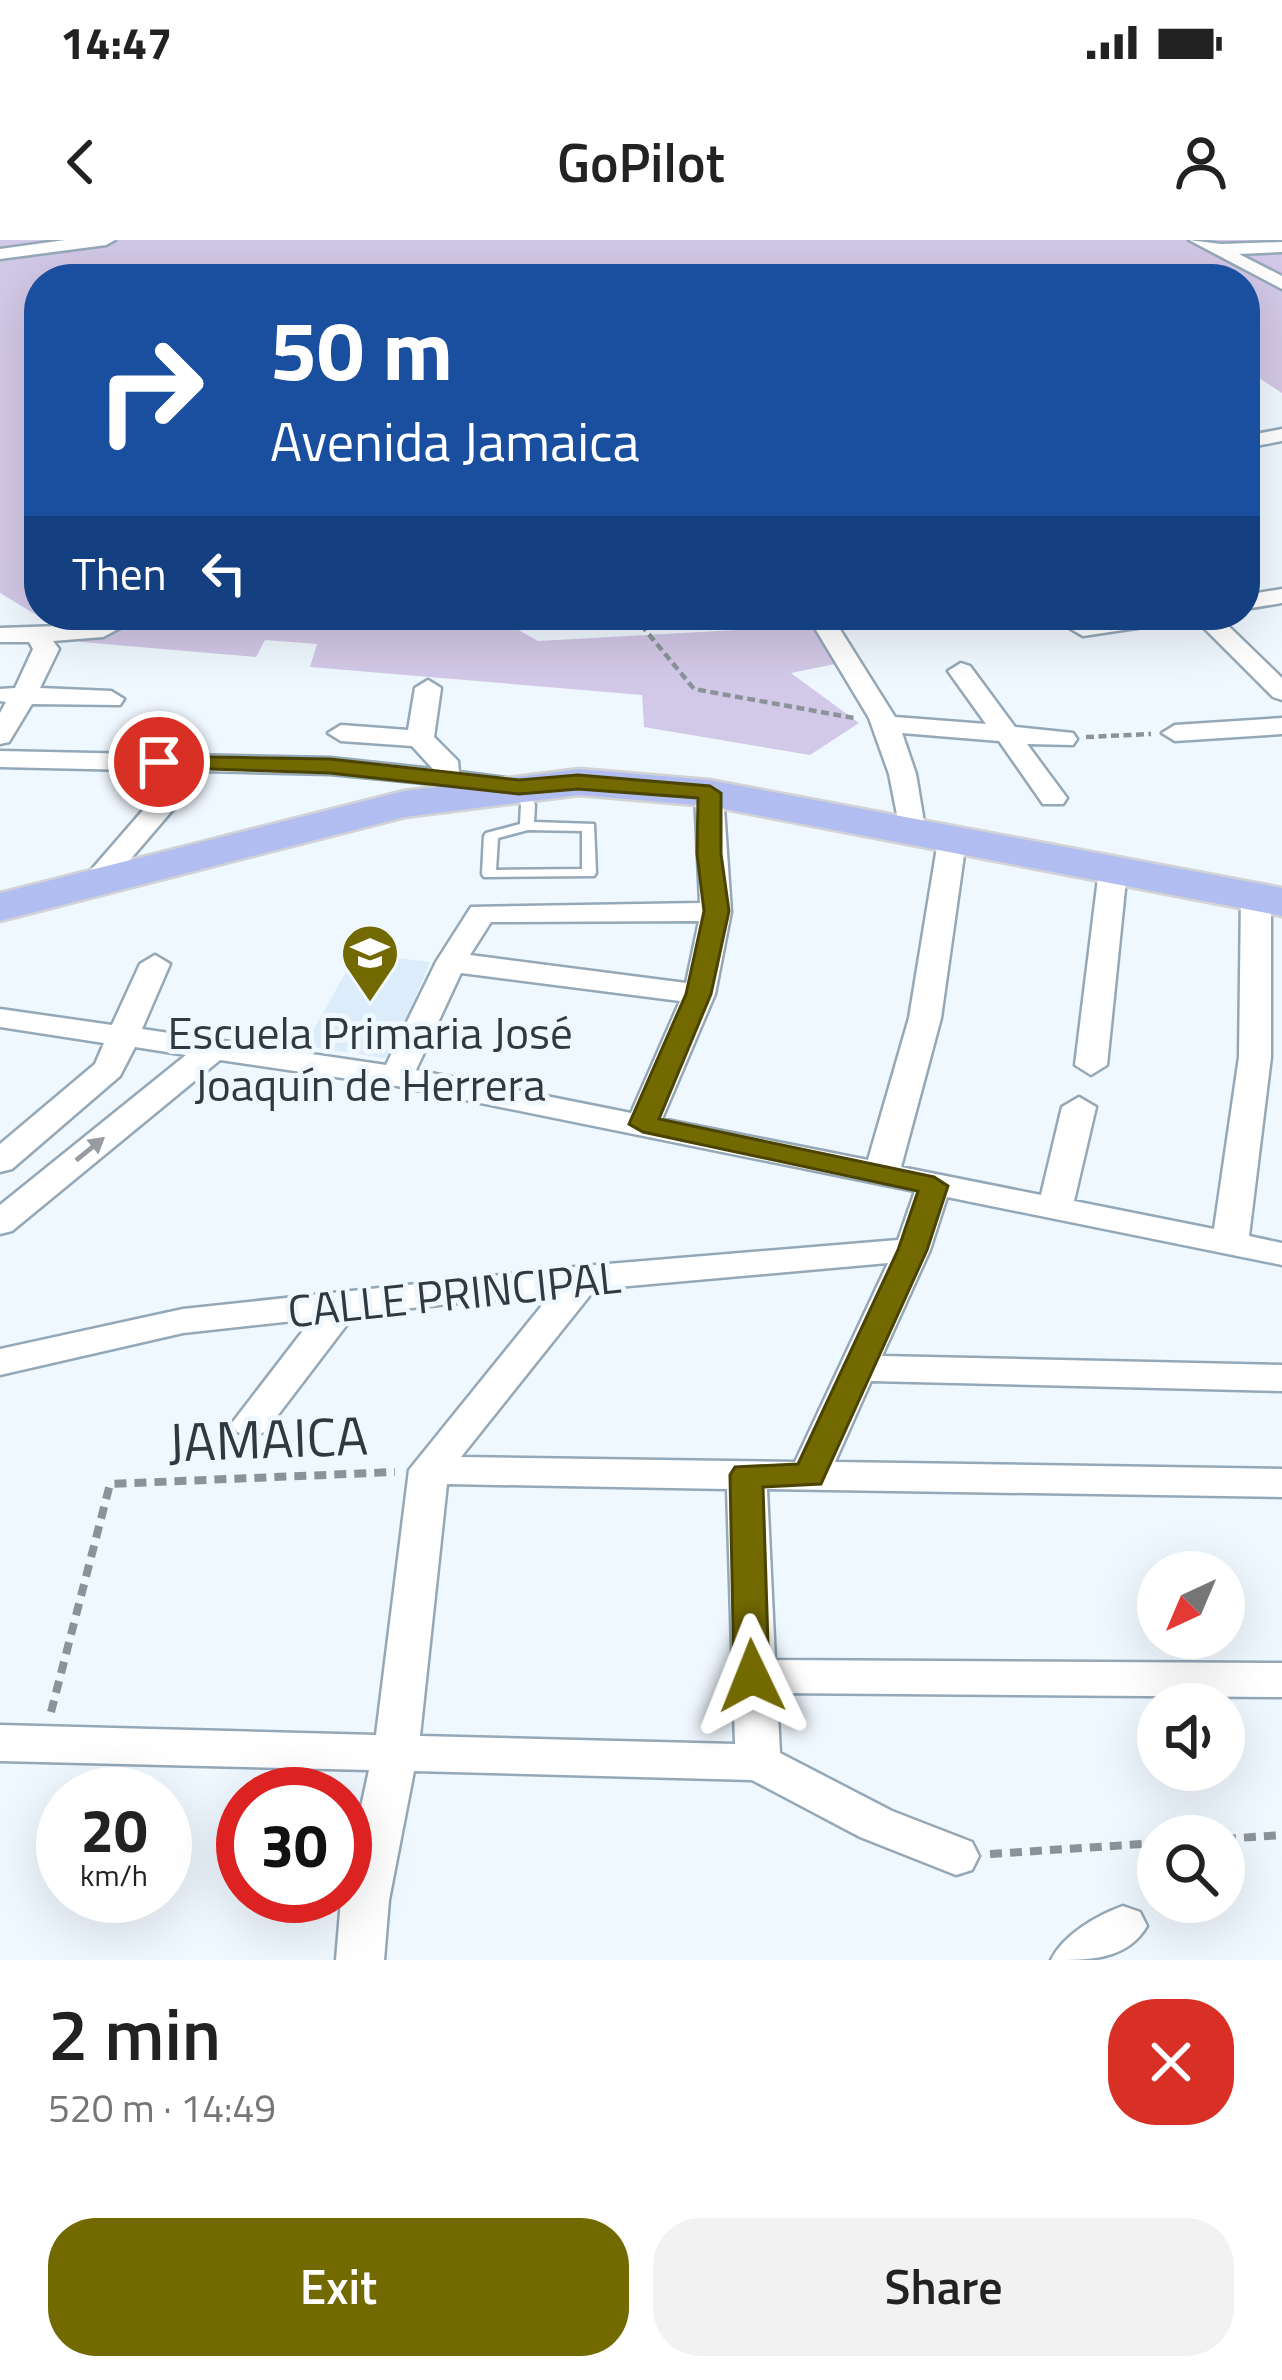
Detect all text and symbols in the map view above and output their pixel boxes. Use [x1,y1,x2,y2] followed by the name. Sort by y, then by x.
[60,8,172,76] text: 14:47
[557,121,725,203] text: GoPilot
[48,129,114,195] icon: back
[1168,129,1234,195] icon: person
[270,285,453,413] text: 50 m
[72,312,228,468] icon: right
[270,400,640,482] text: Avenida Jamaica
[72,539,167,607] text: Then
[191,540,257,606] icon: left
[108,711,210,813] pin
[126,729,192,795] icon: arrive
[339,922,401,1004] school or university icon: Escuela Primaria José Joaquín de Herrera
[167,998,573,1118] place label: Escuela Primaria José Joaquín de Herrera
[75,1137,106,1162] one-way arrow
[284,1242,624,1344] street label: CALLE PRINCIPAL
[167,1394,369,1482] street label: JAMAICA
[1137,1551,1245,1659] north arrow
[1137,1551,1245,1923] map controls
[689,1613,815,1739] position arrow
[1137,1683,1245,1791] button: sound
[216,1767,372,1923] speed limit sign: 30
[80,1784,148,1875] text: 20
[1137,1815,1245,1923] button: search
[80,1852,148,1898] text: km/h
[48,1978,221,2088] text: 2 min
[1108,1999,1234,2125] button: close
[48,2078,276,2137] text: 520 m · 14:49
[48,2218,629,2356] button: Exit
[653,2218,1234,2356] button: Share

